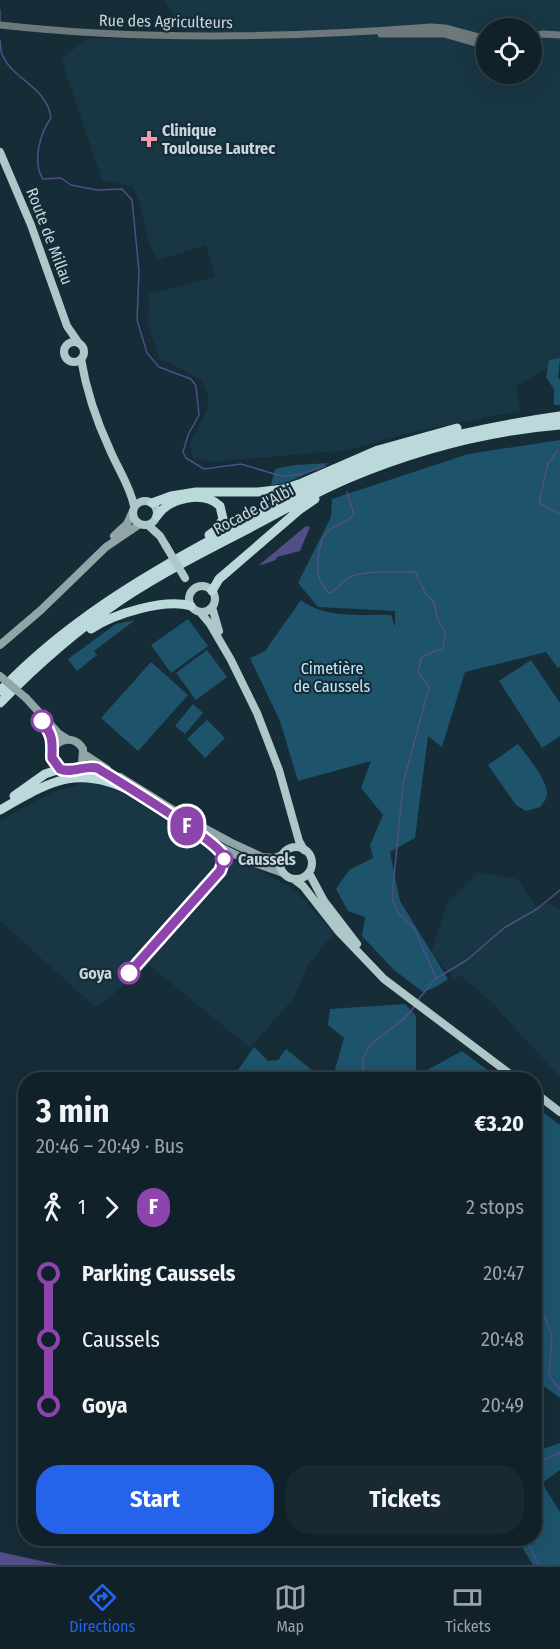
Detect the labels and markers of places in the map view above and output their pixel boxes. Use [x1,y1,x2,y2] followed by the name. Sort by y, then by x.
[162,121,275,158] place label: Clinique Toulouse Lautrec
[140,130,158,148] marker: Clinique Toulouse Lautrec
[31,710,53,732] unlabelled marker
[215,850,233,868] marker: Caussels
[238,850,296,869] place label: Caussels
[118,962,140,984] marker: Goya
[79,964,112,983] place label: Goya

